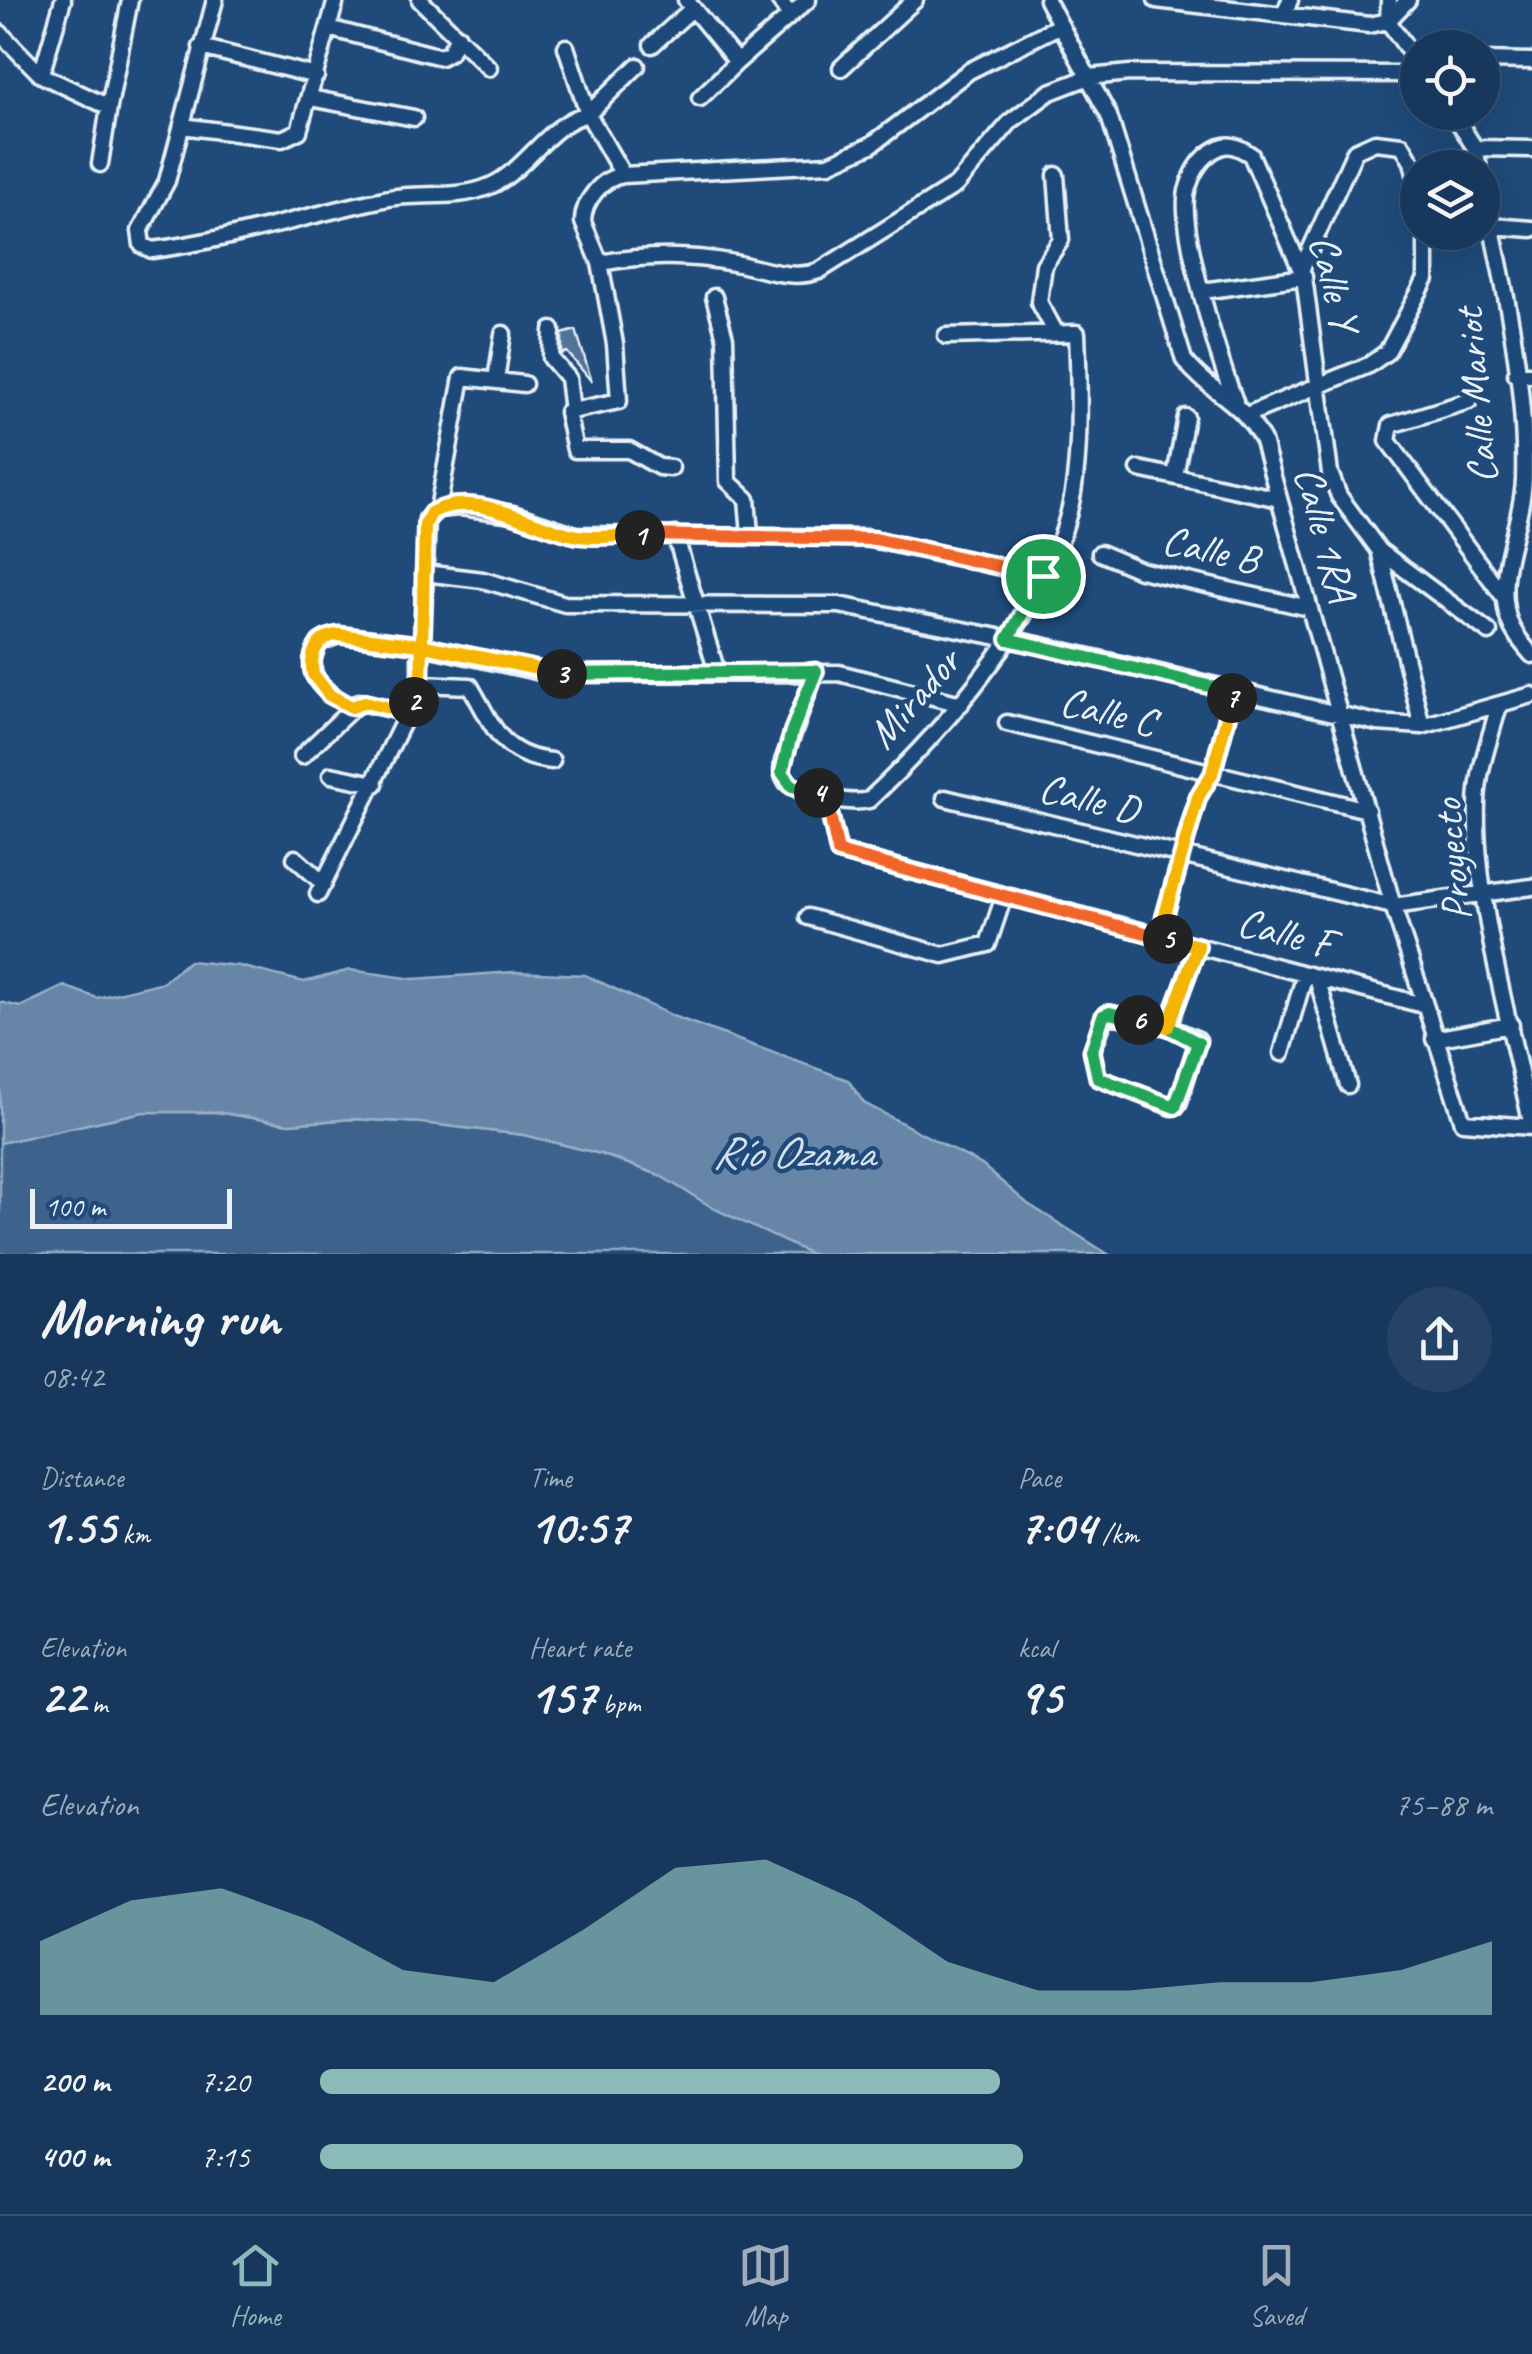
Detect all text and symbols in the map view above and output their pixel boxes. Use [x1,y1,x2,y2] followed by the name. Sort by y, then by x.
[1400,30,1500,250] map controls
[1400,30,1500,130] button: locate
[1400,150,1500,250] button: layers
[1297,229,1373,342] street label: Calle Y
[1442,302,1510,486] street label: Calle Mariot
[1282,461,1369,609] street label: Calle 1RA
[615,510,665,560] pin: 1
[1157,513,1268,588] street label: Calle B
[634,517,646,552] text: 1
[1001,534,1086,619] pin
[1016,549,1071,604] icon: arrive
[856,634,974,760] street label: Mirador
[537,649,587,699] pin: 3
[556,656,568,691] text: 3
[1207,673,1257,723] pin: 7
[1055,675,1167,751] street label: Calle C
[389,677,439,727] pin: 2
[1226,680,1238,715] text: 7
[408,684,420,719] text: 2
[1034,761,1147,838] street label: Calle D
[794,768,844,818] pin: 4
[813,775,825,810] text: 4
[1420,795,1484,923] street label: Proyecto
[1232,895,1347,973] street label: Calle F
[1143,914,1193,964] pin: 5
[1162,921,1174,956] text: 5
[1114,995,1164,1045] pin: 6
[1132,1002,1146,1037] text: 6
[712,1124,878,1181] water label: Río Ozama
[30,1184,232,1228] scale bar
[45,1189,105,1224] text: 100 m
[40,1283,280,1353] text: Morning run
[1387,1287,1492,1392] button: share
[40,1356,104,1397] text: 08:42
[40,1460,124,1495] text: Distance
[529,1460,572,1495] text: Time
[1018,1460,1061,1495] text: Pace
[40,1495,116,1558] text: 1.55
[529,1495,628,1558] text: 10:57
[1018,1495,1095,1558] text: 7:04
[116,1516,150,1551] text: km
[1095,1516,1139,1551] text: /km
[40,1630,126,1665] text: Elevation
[529,1630,631,1665] text: Heart rate
[1018,1630,1055,1665] text: kcal
[40,1665,85,1728] text: 22
[529,1665,596,1728] text: 157
[1018,1665,1062,1728] text: 95
[85,1686,107,1721] text: m
[596,1686,641,1721] text: bpm
[40,1784,138,1825] text: Elevation
[1394,1784,1492,1825] text: 75–88 m
[40,2061,109,2102] text: 200 m
[200,2061,250,2102] text: 7:20
[40,2136,109,2177] text: 400 m
[200,2136,250,2177] text: 7:15
[228,2238,283,2333] tab: Home
[738,2238,793,2333] tab: Map
[1249,2238,1304,2333] tab: Saved

